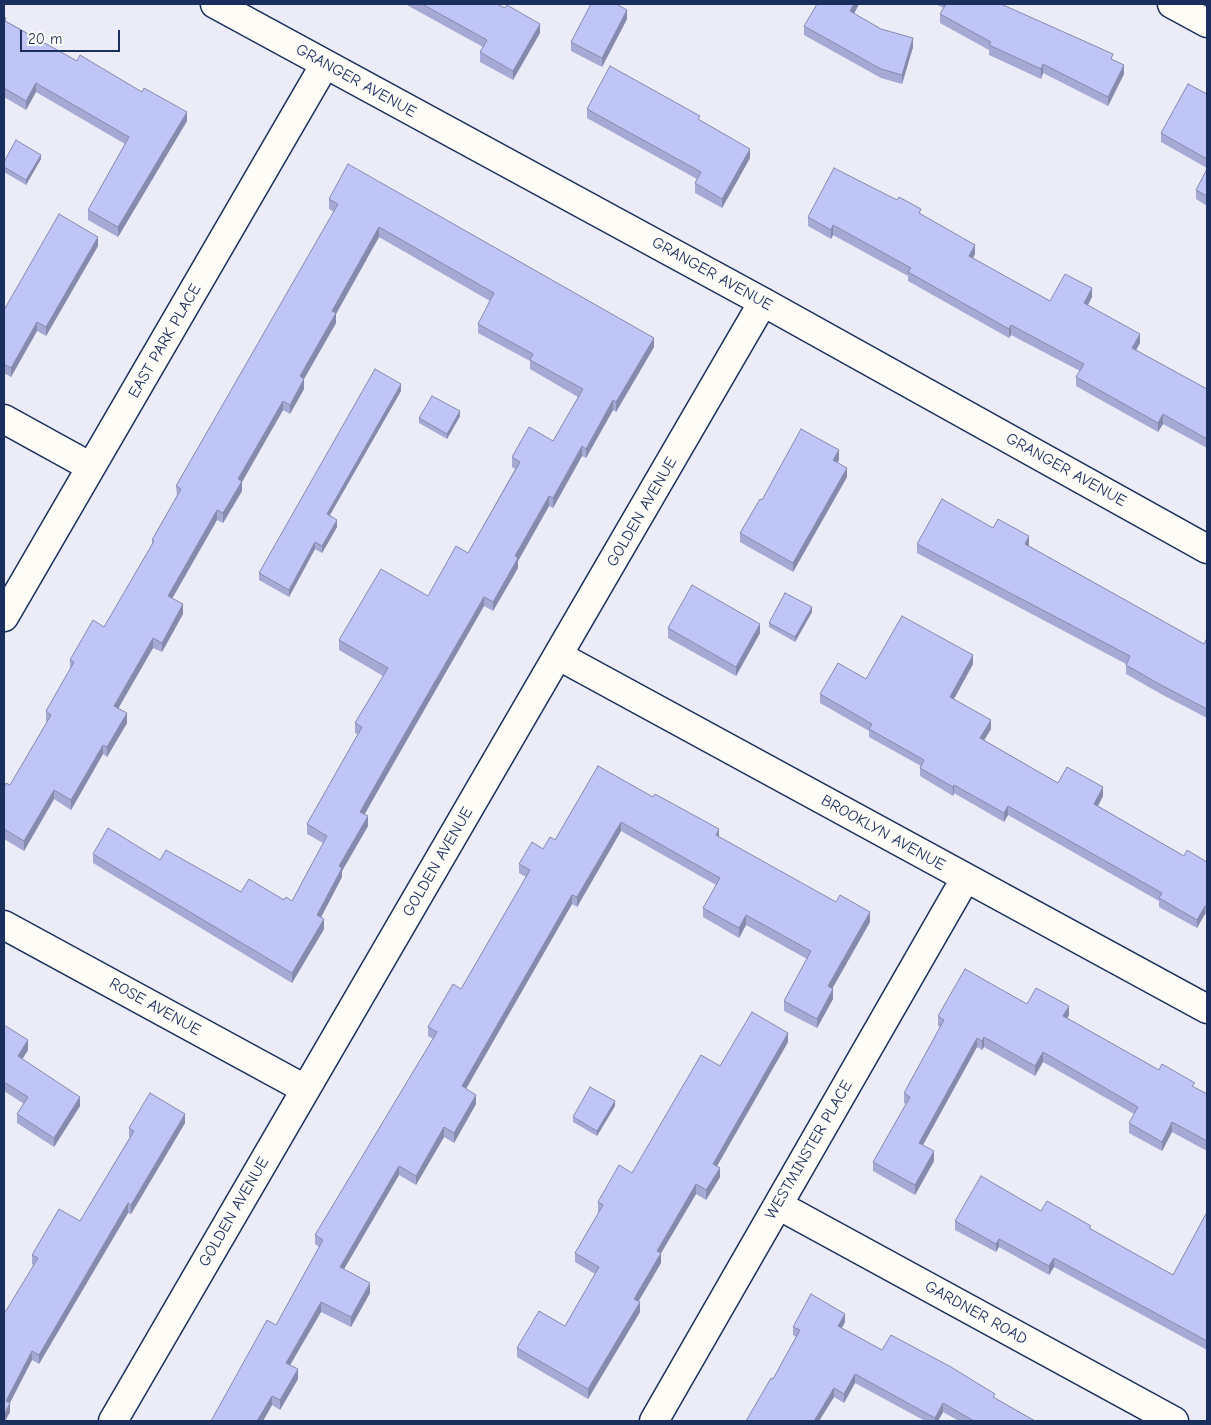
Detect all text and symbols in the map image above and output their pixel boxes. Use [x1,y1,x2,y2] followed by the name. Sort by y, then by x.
[22,20,122,52] scale bar
[28,30,62,48] text: 20 m
[292,40,420,122] street label: GRANGER AVENUE
[648,233,776,315] street label: GRANGER AVENUE
[125,281,205,401] street label: EAST PARK PLACE
[1002,429,1130,511] street label: GRANGER AVENUE
[603,454,681,570] street label: GOLDEN AVENUE
[817,791,949,875] street label: BROOKLYN AVENUE
[399,804,477,920] street label: GOLDEN AVENUE
[106,974,204,1040] street label: ROSE AVENUE
[761,1077,857,1223] street label: WESTMINSTER PLACE
[195,1154,273,1270] street label: GOLDEN AVENUE
[921,1277,1031,1349] street label: GARDNER ROAD

